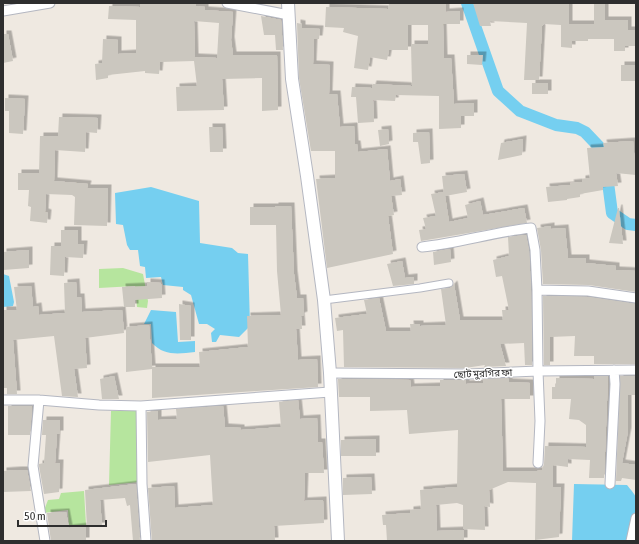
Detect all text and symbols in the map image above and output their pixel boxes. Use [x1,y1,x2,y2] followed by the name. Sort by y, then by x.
[453,367,513,381] street label: ছোট মুরগির ফা
[18,502,106,528] scale bar
[24,509,46,523] text: 50 m

